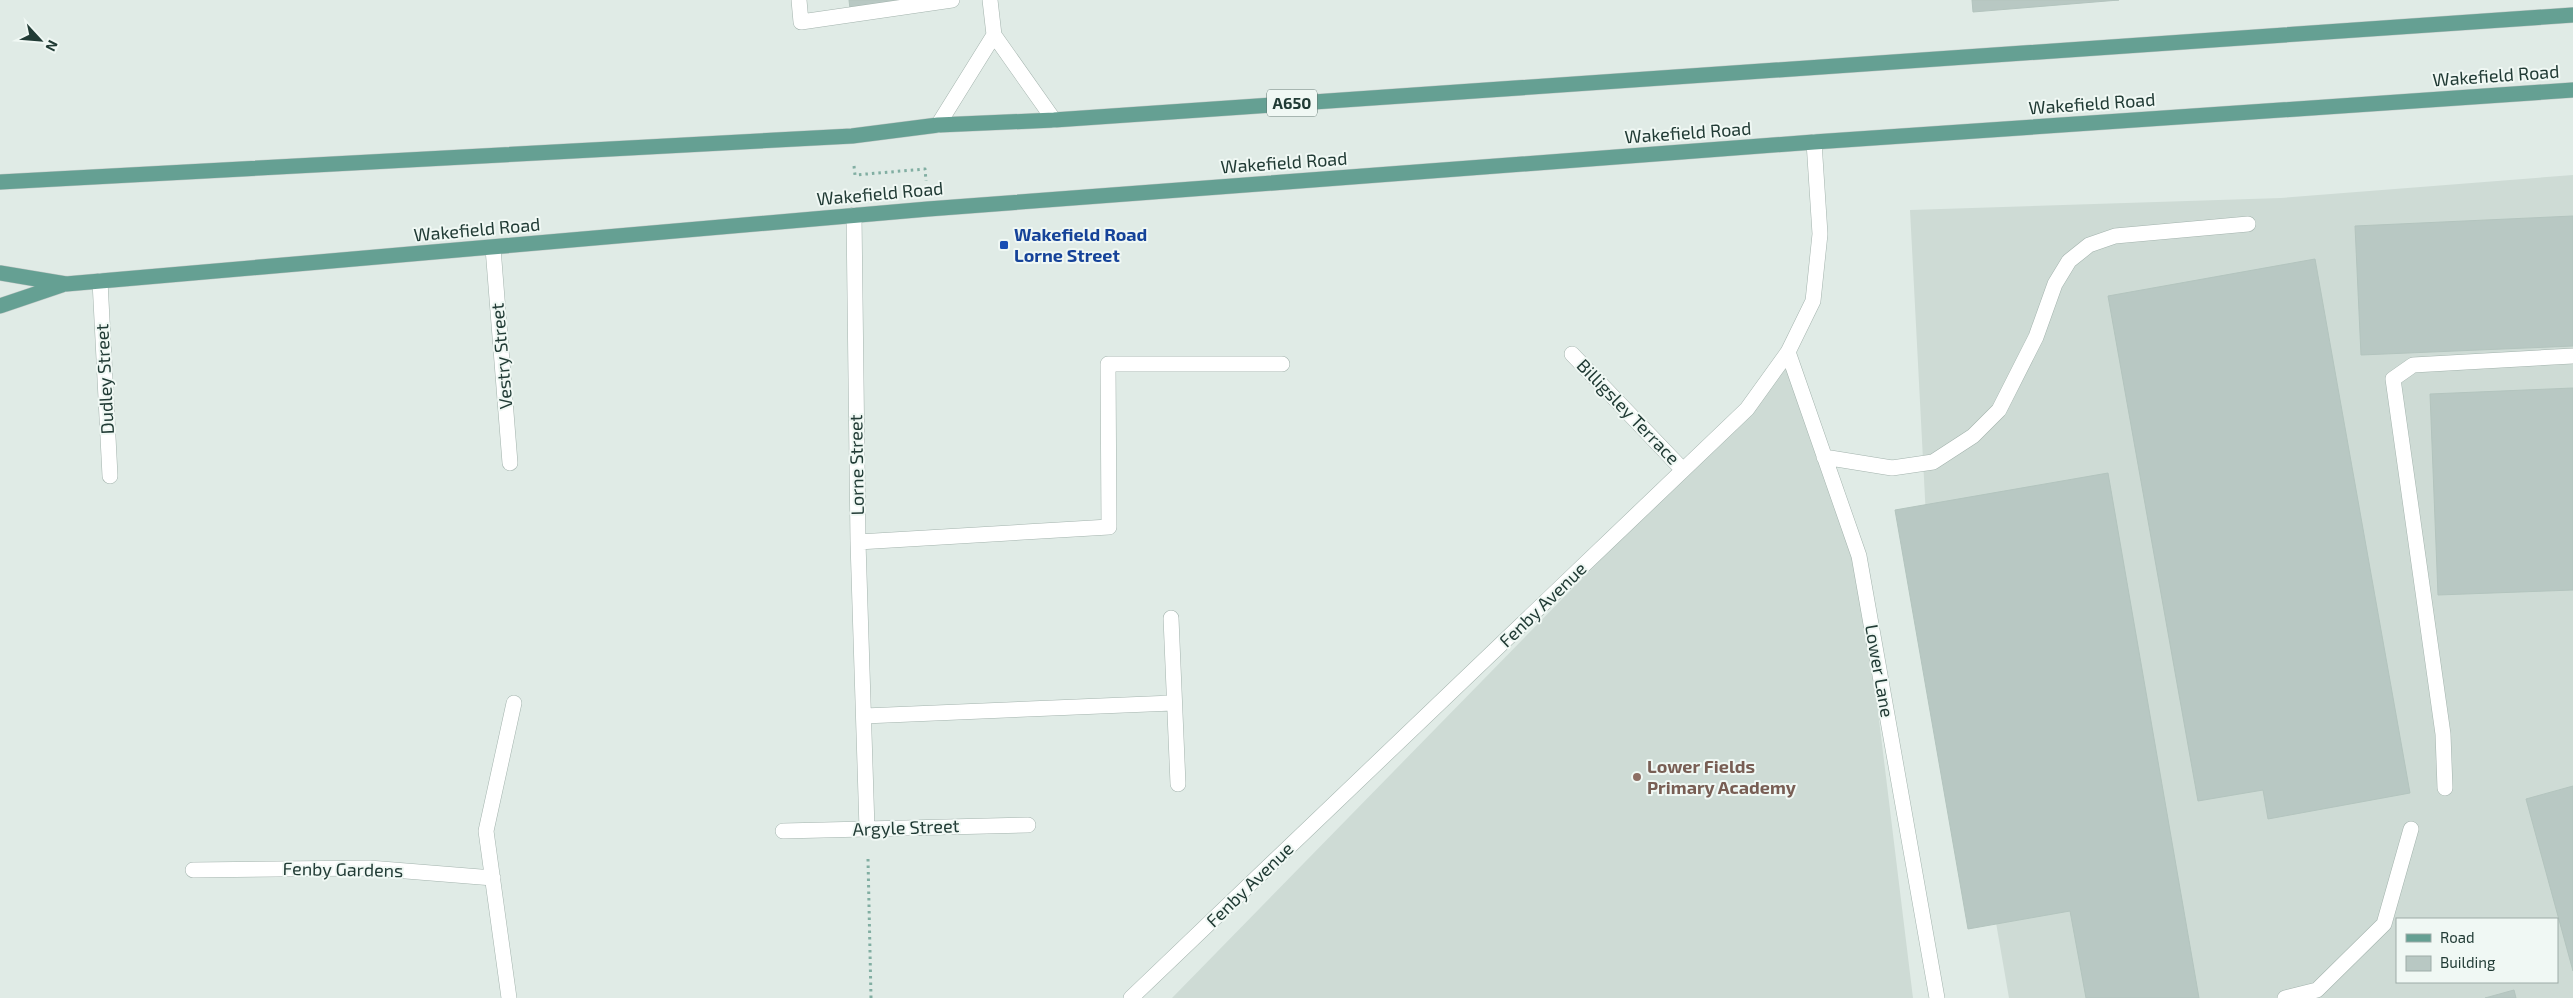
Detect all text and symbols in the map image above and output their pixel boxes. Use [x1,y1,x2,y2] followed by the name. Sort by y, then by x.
[15,15,65,65] north arrow
[42,38,62,54] text: N
[2432,60,2560,90] street label: Wakefield Road
[2028,88,2156,118] street label: Wakefield Road
[1267,90,1317,116] road number: A650
[1624,117,1752,147] street label: Wakefield Road
[1220,147,1348,177] street label: Wakefield Road
[816,177,944,209] street label: Wakefield Road
[413,213,541,245] street label: Wakefield Road
[1014,223,1147,266] place label: Wakefield Road Lorne Street
[998,239,1010,251] marker: Wakefield Road Lorne Street
[485,302,517,410] street label: Vestry Street
[90,323,118,435] street label: Dudley Street
[1573,354,1685,469] street label: Billigsley Terrace
[844,414,868,516] street label: Lorne Street
[1494,557,1590,651] street label: Fenby Avenue
[1861,623,1899,719] street label: Lower Lane
[1647,755,1797,798] place label: Lower Fields Primary Academy
[1631,771,1643,783] marker: Lower Fields Primary Academy
[852,814,960,840] street label: Argyle Street
[1201,837,1297,931] street label: Fenby Avenue
[283,857,404,881] street label: Fenby Gardens
[2396,918,2558,983] legend
[2440,928,2475,946] text: Road
[2440,953,2496,971] text: Building

